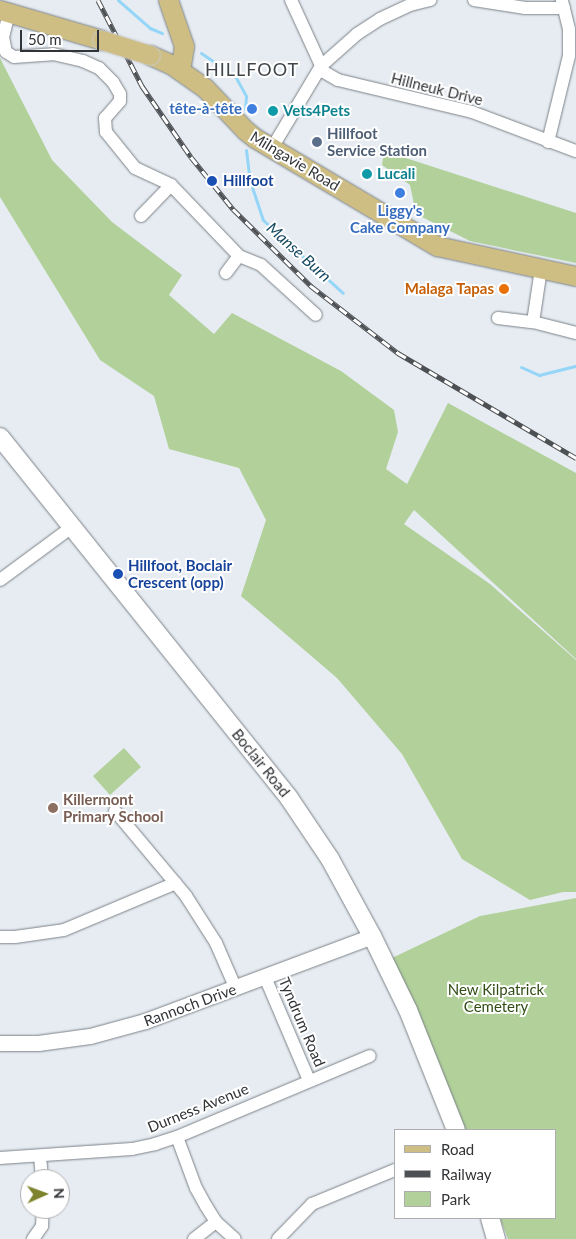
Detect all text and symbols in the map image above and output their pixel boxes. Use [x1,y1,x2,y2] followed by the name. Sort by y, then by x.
[22,20,101,52] scale bar
[28,30,62,48] text: 50 m
[204,58,300,80] district label: HILLFOOT
[389,69,485,109] street label: Hillneuk Drive
[169,100,242,118] place label: tête-à-tête
[283,102,350,120] place label: Vets4Pets
[246,103,258,115] marker: tête-à-tête
[267,105,279,117] marker: Vets4Pets
[327,124,427,159] place label: Hillfoot Service Station
[247,127,343,195] street label: Milngavie Road
[311,136,323,148] marker: Hillfoot Service Station
[377,165,415,183] place label: Lucali
[361,168,373,180] marker: Lucali
[223,172,274,190] place label: Hillfoot
[205,174,219,188] marker: Hillfoot
[394,187,406,199] marker: Liggy's Cake Company
[350,201,450,236] place label: Liggy's Cake Company
[263,218,335,286] water label: Manse Burn
[404,280,494,298] place label: Malaga Tapas
[498,283,510,295] marker: Malaga Tapas
[128,556,232,591] place label: Hillfoot, Boclair Crescent (opp)
[112,568,124,580] marker: Hillfoot, Boclair Crescent (opp)
[228,725,294,801] street label: Boclair Road
[63,790,164,825] place label: Killermont Primary School
[47,802,59,814] marker: Killermont Primary School
[275,975,329,1069] street label: Tyndrum Road
[141,980,239,1030] street label: Rannoch Drive
[448,980,544,1015] park label: New Kilpatrick Cemetery
[145,1079,251,1137] street label: Durness Avenue
[394,1129,556,1219] legend
[441,1140,474,1158] text: Road
[441,1165,492,1183] text: Railway
[20,1169,70,1219] north arrow
[51,1188,68,1199] text: N
[441,1190,470,1208] text: Park

